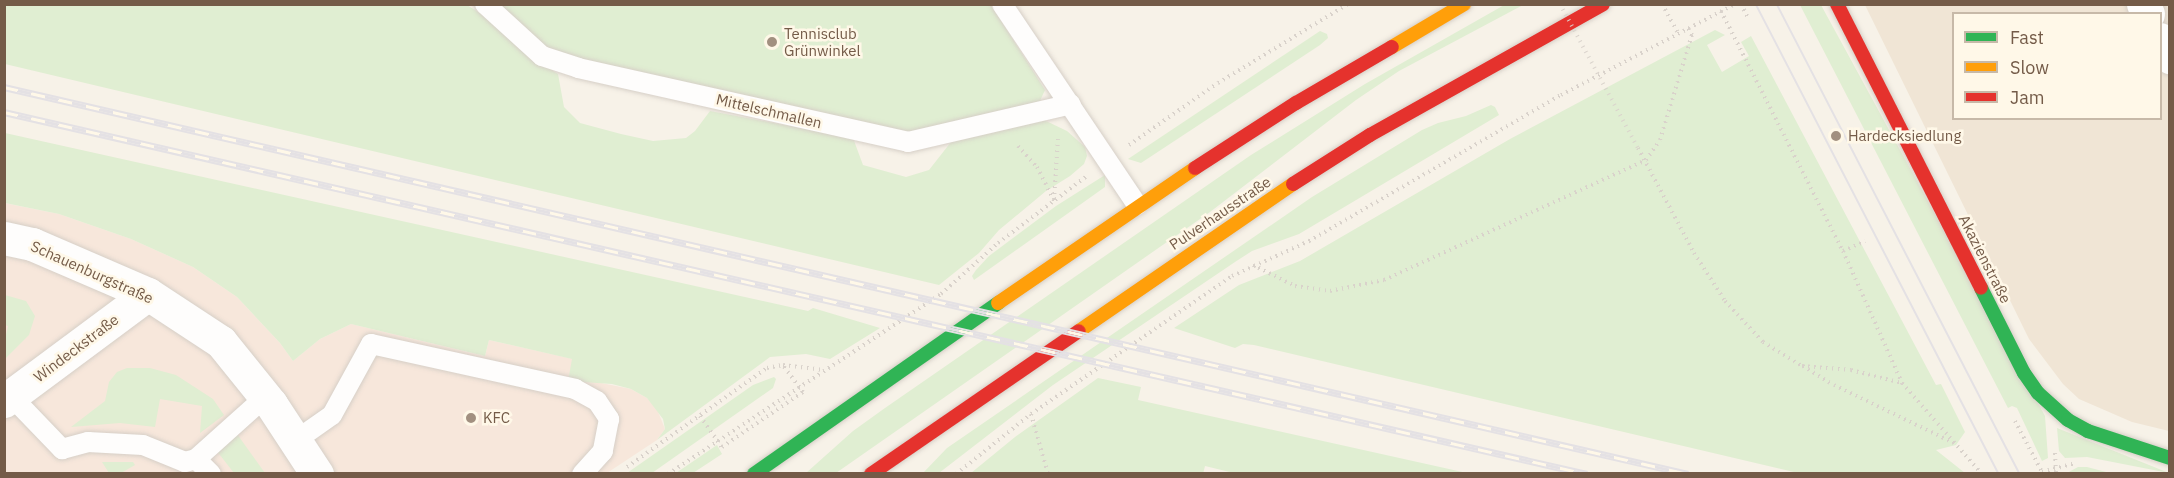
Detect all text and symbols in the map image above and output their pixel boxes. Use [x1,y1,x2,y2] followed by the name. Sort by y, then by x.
[1952,12,2162,120] legend
[784,24,861,59] place label: Tennisclub Grünwinkel
[2010,26,2044,49] text: Fast
[765,35,779,49] marker: Tennisclub Grünwinkel
[2010,56,2049,79] text: Slow
[2010,86,2045,109] text: Jam
[714,90,824,132] street label: Mittelschmallen
[1848,127,1961,145] place label: Hardecksiedlung
[1829,129,1843,143] marker: Hardecksiedlung
[1166,172,1274,254] street label: Pulverhausstraße
[1955,212,2015,306] street label: Akazienstraße
[28,237,156,307] street label: Schauenburgstraße
[30,310,122,386] street label: Windeckstraße
[483,409,510,427] place label: KFC
[464,411,478,425] marker: KFC

